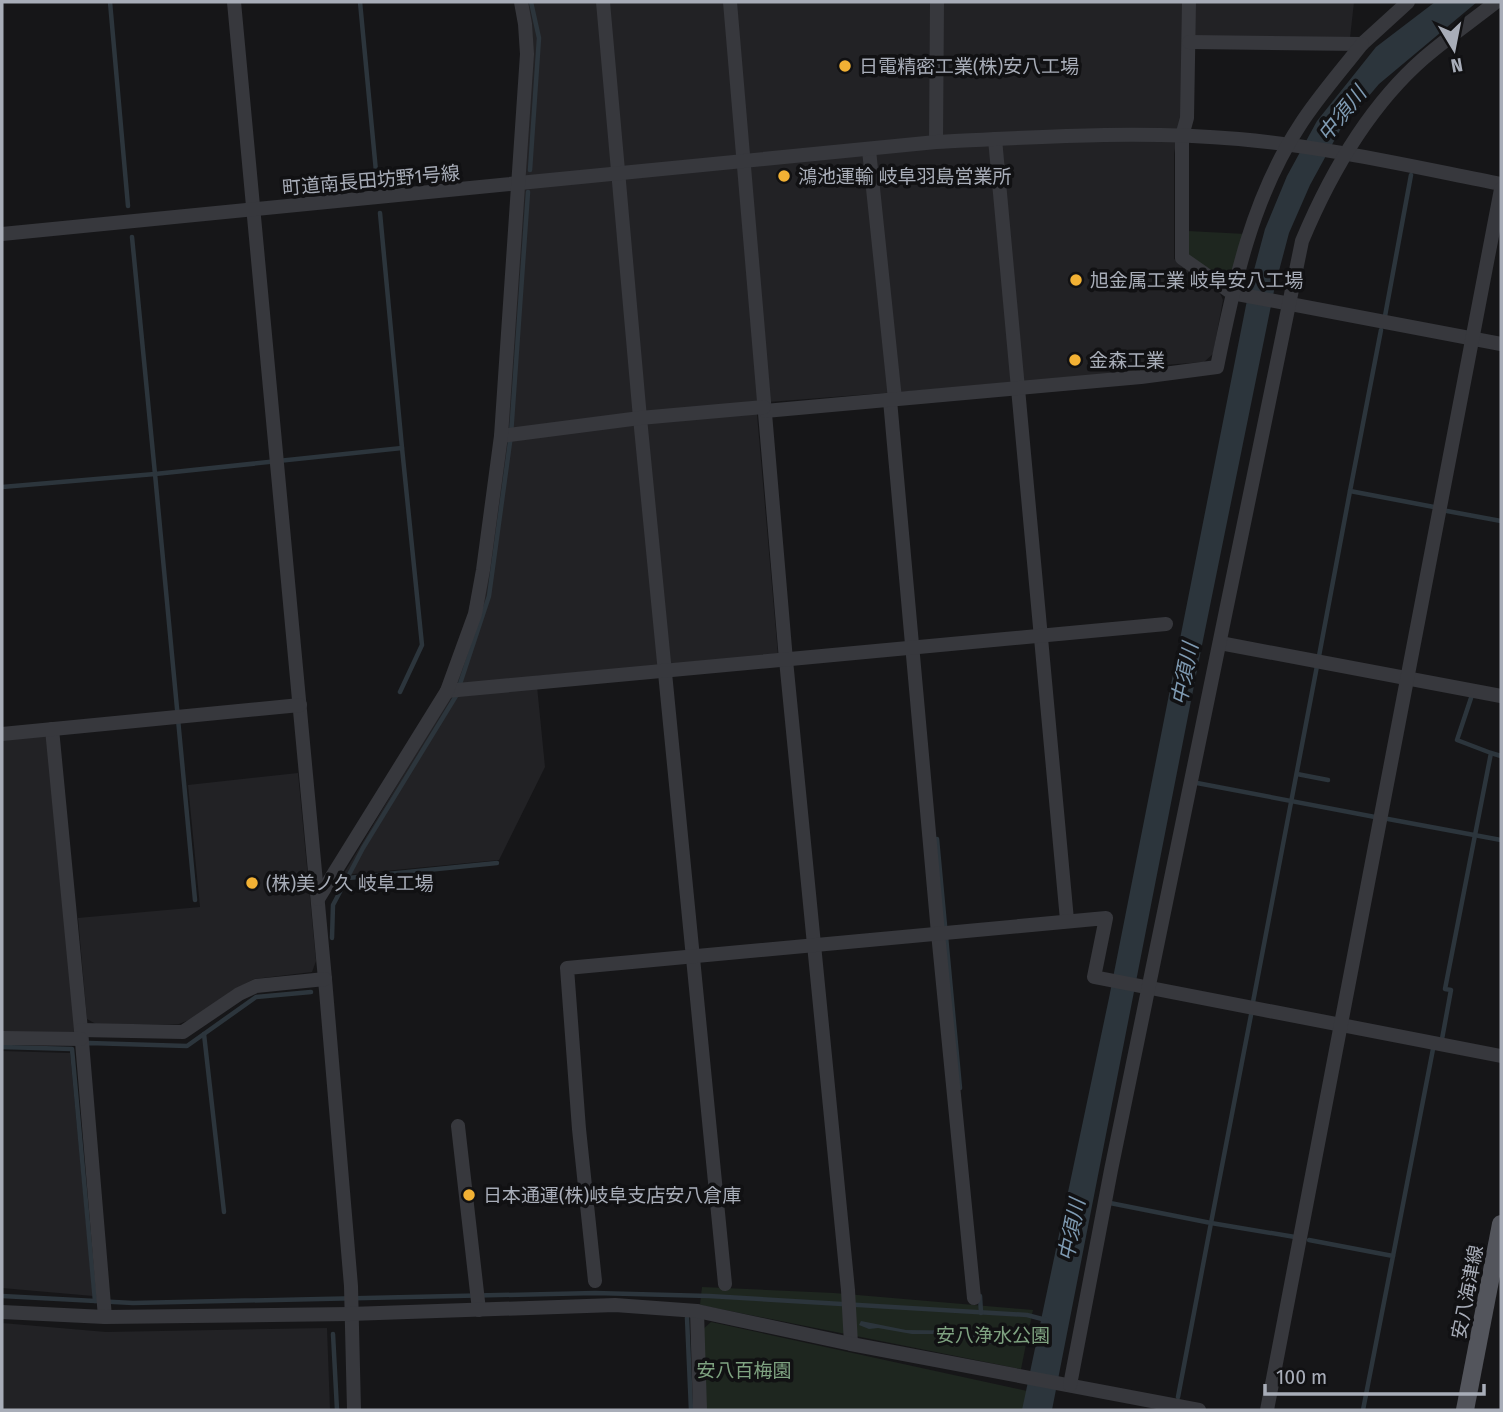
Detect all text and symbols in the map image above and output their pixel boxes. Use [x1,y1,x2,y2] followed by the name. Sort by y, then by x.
[1419,14,1489,84] north arrow
[1449,53,1464,78] text: N
[859,55,1079,78] place label: 日電精密工業(株)安八工場
[837,58,853,74] marker: 日電精密工業(株)安八工場
[1312,80,1373,147] water label: 中須川
[281,161,461,200] street label: 町道南長田坊野1号線
[798,165,1011,188] place label: 鴻池運輸 岐阜羽島営業所
[776,168,792,184] marker: 鴻池運輸 岐阜羽島営業所
[1090,269,1303,292] place label: 旭金属工業 岐阜安八工場
[1068,272,1084,288] marker: 旭金属工業 岐阜安八工場
[1089,349,1165,372] place label: 金森工業
[1067,352,1083,368] marker: 金森工業
[1166,639,1204,707] water label: 中須川
[266,872,434,895] place label: (株)美ノ久 岐阜工場
[244,875,260,891] marker: (株)美ノ久 岐阜工場
[483,1184,741,1207] place label: 日本通運(株)岐阜支店安八倉庫
[461,1187,477,1203] marker: 日本通運(株)岐阜支店安八倉庫
[1053,1195,1091,1263] water label: 中須川
[1447,1243,1488,1341] street label: 安八海津線
[936,1324,1050,1347] park label: 安八浄水公園
[1265,1352,1484,1396] scale bar
[696,1359,792,1382] park label: 安八百梅園
[1276,1364,1327,1390] text: 100 m

